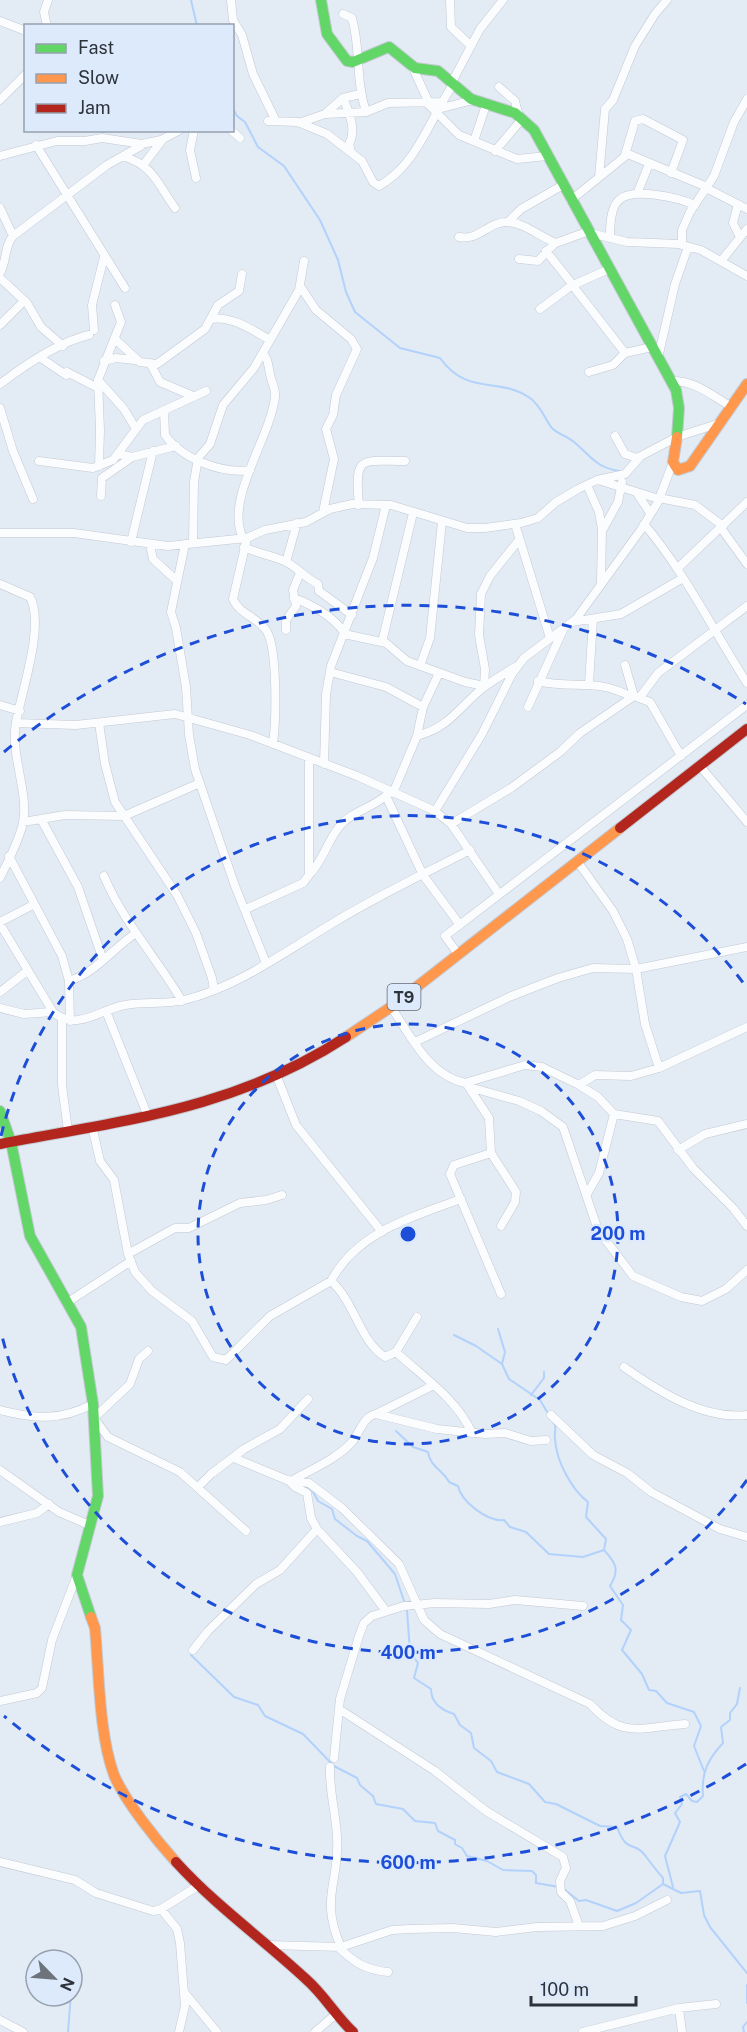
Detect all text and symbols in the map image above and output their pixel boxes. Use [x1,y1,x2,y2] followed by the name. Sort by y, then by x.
[24,24,234,132] legend
[78,37,114,58] text: Fast
[78,67,119,88] text: Slow
[78,97,111,118] text: Jam
[388,984,420,1010] road number: T9
[591,1223,645,1244] text: 200 m
[398,1224,418,1244] centre of rings
[380,1642,436,1663] text: 400 m
[380,1852,436,1873] text: 600 m
[24,1948,84,2008] north arrow
[531,1969,636,2007] scale bar
[56,1974,78,1994] text: N
[540,1979,589,2000] text: 100 m

